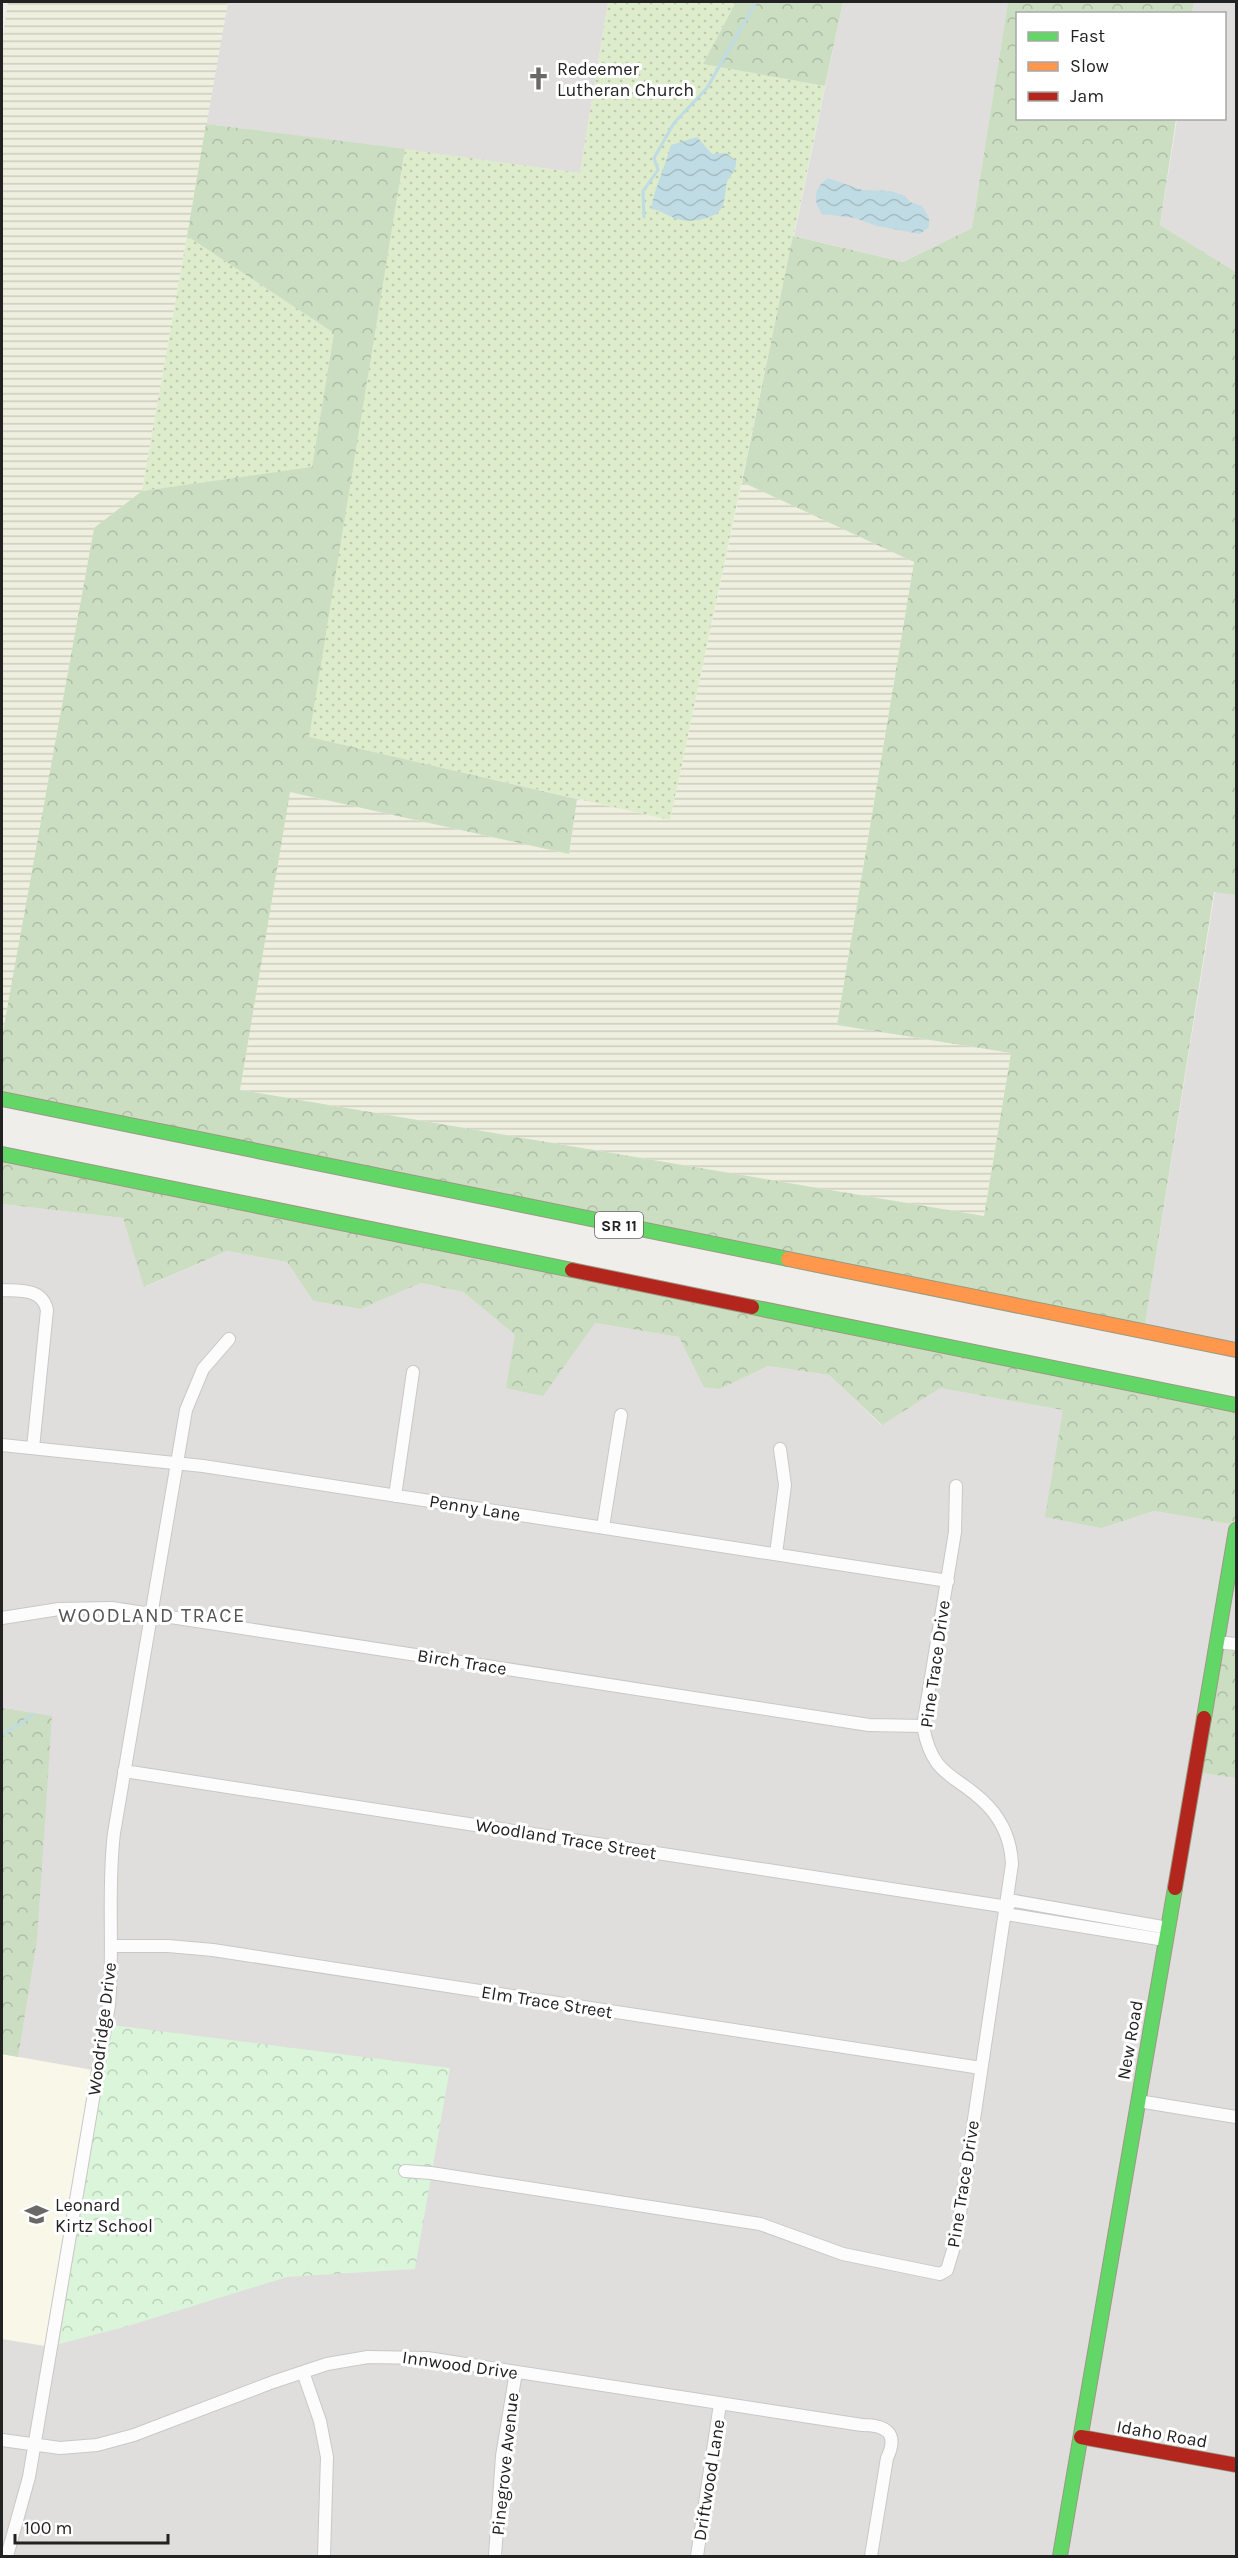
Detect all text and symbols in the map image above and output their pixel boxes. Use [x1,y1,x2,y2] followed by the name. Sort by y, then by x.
[1016,12,1226,120] legend
[1070,25,1105,47] text: Fast
[1070,55,1109,77] text: Slow
[557,58,694,101] place label: Redeemer Lutheran Church
[526,66,552,92] church icon: Redeemer Lutheran Church
[1070,85,1104,107] text: Jam
[595,1212,643,1238] road number: SR 11
[428,1490,522,1526] street label: Penny Lane
[915,1599,955,1729] street label: Pine Trace Drive
[58,1604,246,1627] district label: WOODLAND TRACE
[416,1644,508,1680] street label: Birch Trace
[474,1814,658,1864] street label: Woodland Trace Street
[83,1961,121,2097] street label: Woodridge Drive
[480,1981,614,2023] street label: Elm Trace Street
[1112,1999,1148,2081] street label: New Road
[942,2119,984,2249] street label: Pine Trace Drive
[55,2194,153,2237] place label: Leonard Kirtz School
[24,2202,50,2228] school or university icon: Leonard Kirtz School
[401,2346,519,2384] street label: Innwood Drive
[487,2391,523,2537] street label: Pinegrove Avenue
[1115,2415,1209,2453] street label: Idaho Road
[689,2418,729,2542] street label: Driftwood Lane
[15,2507,168,2545] scale bar
[24,2517,72,2539] text: 100 m

